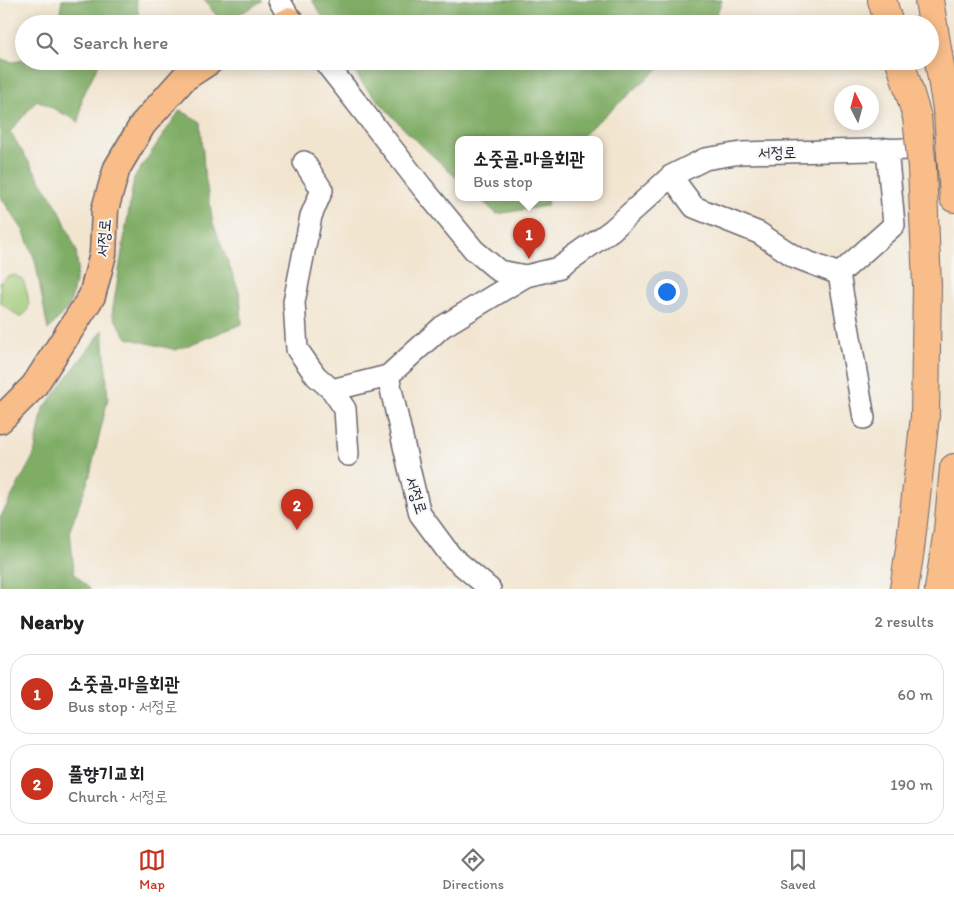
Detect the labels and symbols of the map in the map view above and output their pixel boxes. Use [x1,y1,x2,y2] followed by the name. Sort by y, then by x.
[834,85,879,130] north arrow
[758,143,796,162] street label: 서정로
[92,218,115,258] street label: 서정로
[513,218,545,259] pin: 1
[654,279,680,305] your location
[402,474,432,516] street label: 서정로
[281,489,313,530] pin: 2

